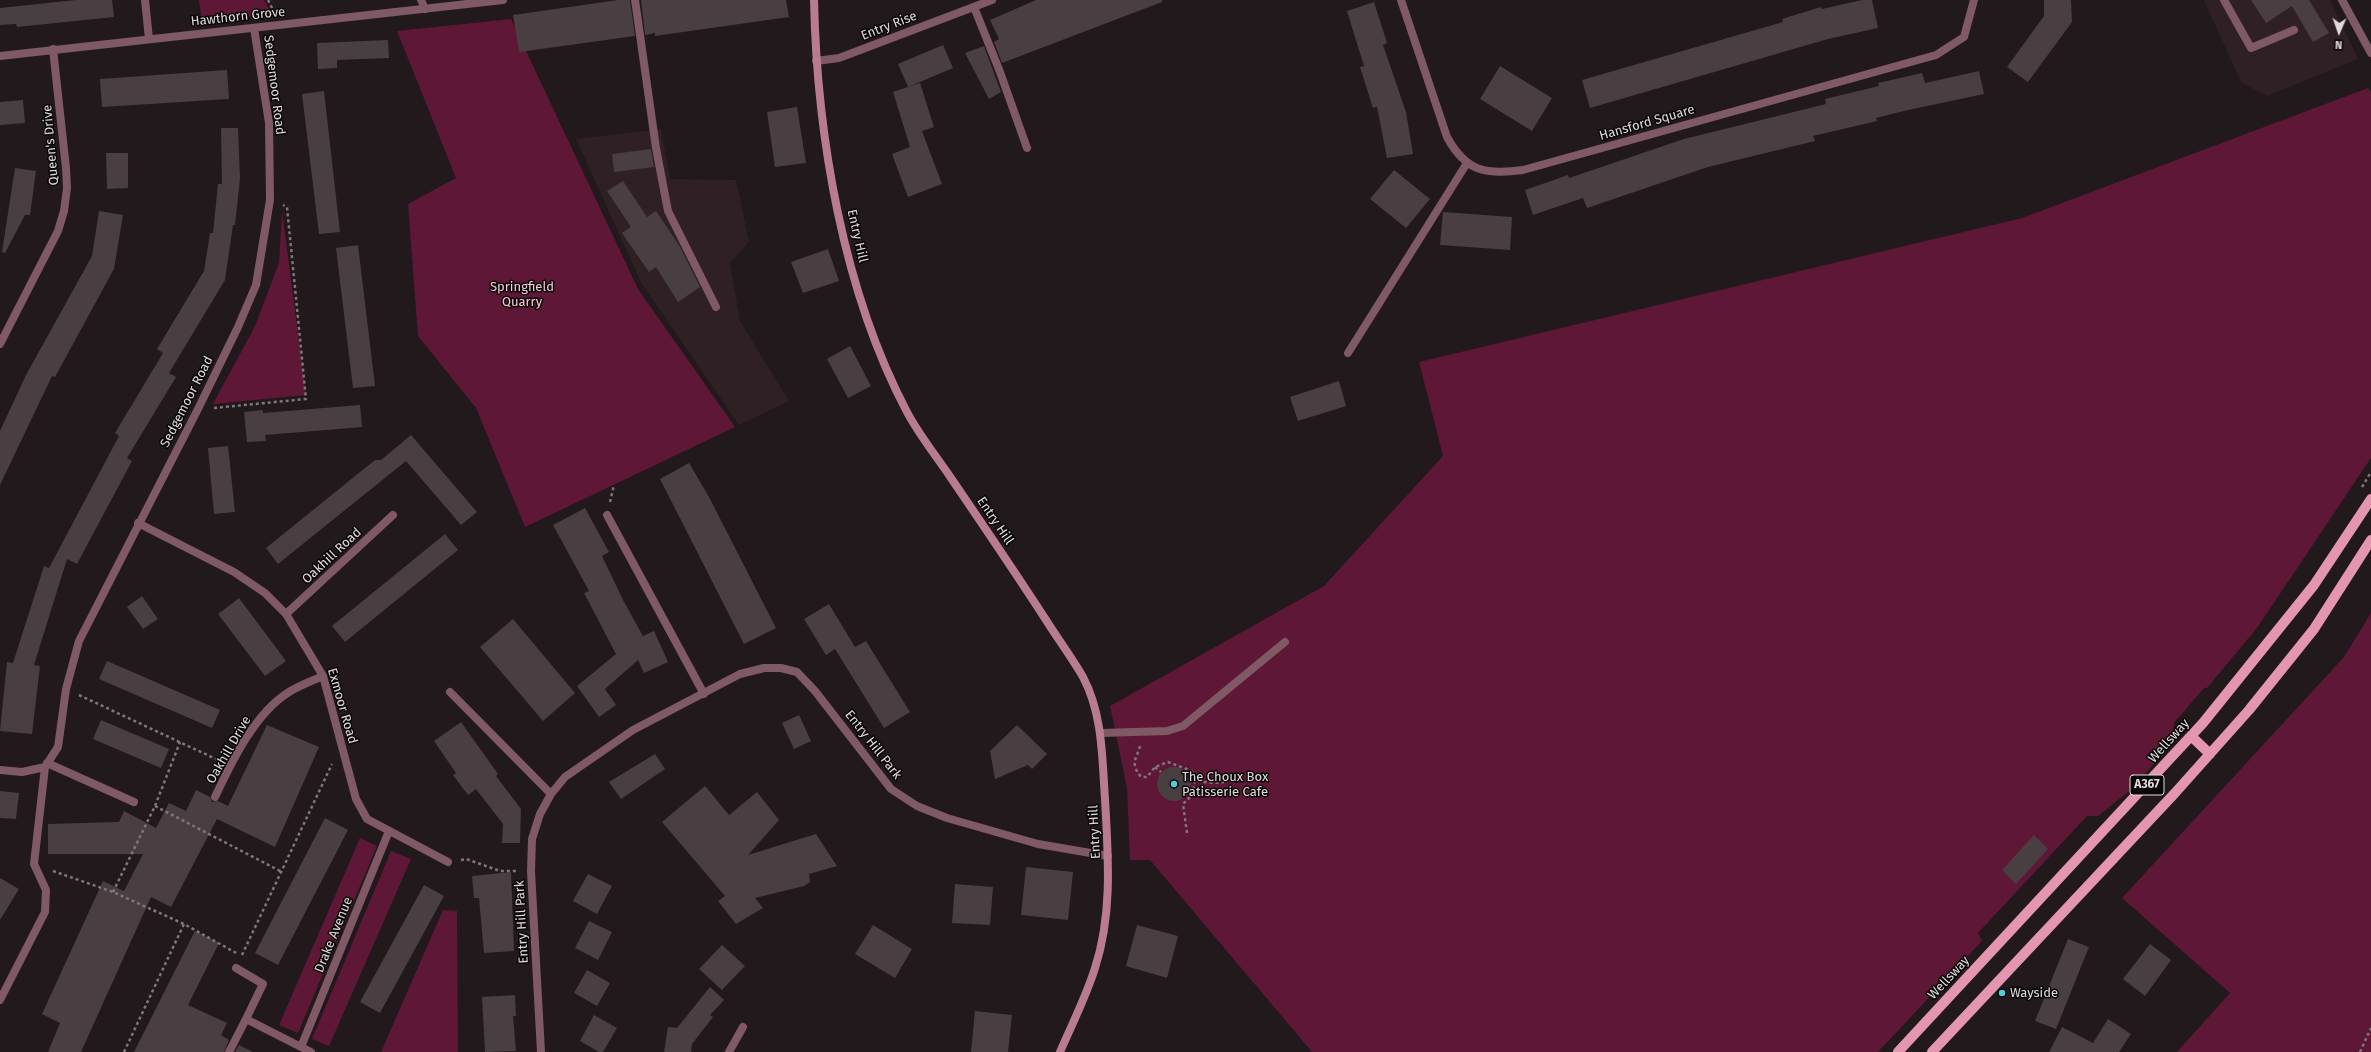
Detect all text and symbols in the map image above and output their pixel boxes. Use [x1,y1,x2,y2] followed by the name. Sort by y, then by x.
[190,4,286,30] street label: Hawthorn Grove
[859,8,919,44] street label: Entry Rise
[2319,12,2359,52] north arrow
[260,34,288,136] street label: Sedgemoor Road
[2335,38,2342,51] text: N
[1598,102,1696,144] street label: Hansford Square
[40,104,62,186] street label: Queen's Drive
[843,208,871,264] street label: Entry Hill
[490,279,554,310] park label: Springfield Quarry
[157,354,217,450] street label: Sedgemoor Road
[973,494,1017,548] street label: Entry Hill
[299,525,365,587] street label: Oakhill Road
[324,666,360,746] street label: Exmoor Road
[841,707,905,783] street label: Entry Hill Park
[203,713,255,787] street label: Oakhill Drive
[2145,716,2193,766] street label: Wellsway
[1182,769,1268,800] place label: The Choux Box Patisserie Cafe
[2130,775,2164,795] road number: A367
[1169,779,1179,789] marker: The Choux Box Patisserie Cafe
[1086,805,1104,859] street label: Entry Hill
[512,880,532,964] street label: Entry Hill Park
[312,895,356,975] street label: Drake Avenue
[1925,953,1973,1003] street label: Wellsway
[2010,985,2058,1001] place label: Wayside
[1997,988,2007,998] marker: Wayside

